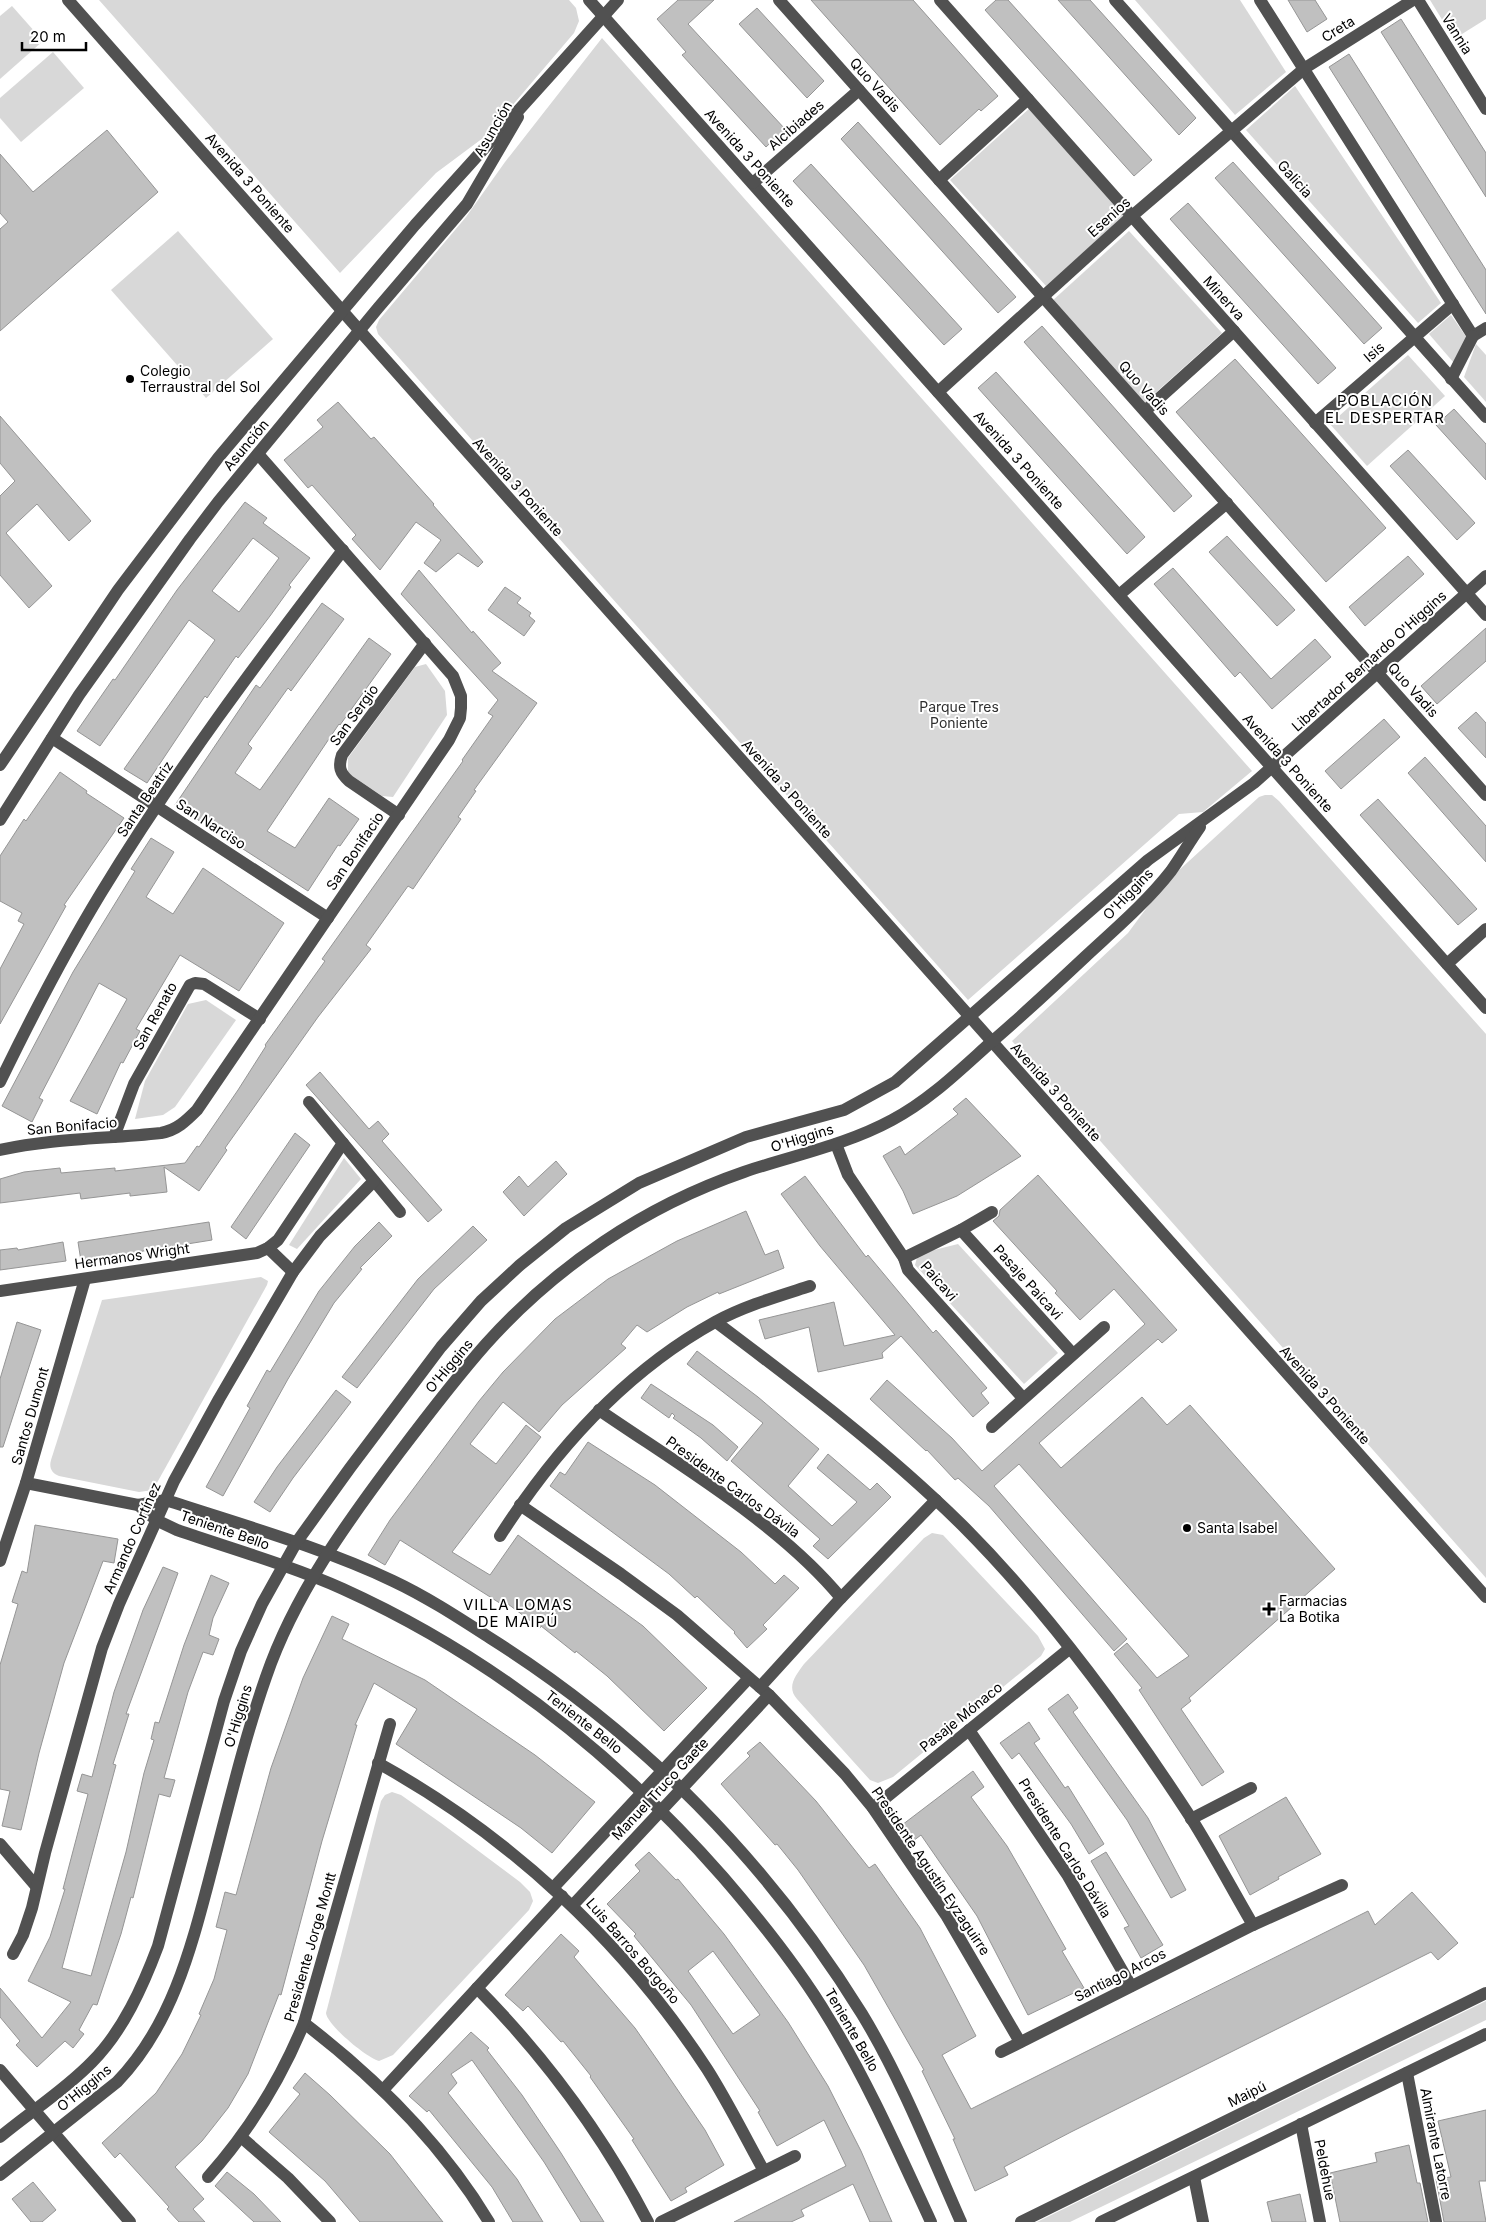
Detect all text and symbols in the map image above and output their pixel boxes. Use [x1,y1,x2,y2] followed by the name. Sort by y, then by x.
[1438,10,1476,57] street label: Vannia
[1318,12,1357,45] street label: Creta
[22,20,86,52] scale bar
[30,27,66,46] text: 20 m
[846,54,904,115] street label: Quo Vadis
[764,96,827,153] street label: Alcibiades
[470,98,515,160] street label: Asunción
[702,105,799,211] street label: Avenida 3 Poniente
[202,129,298,236] street label: Avenida 3 Poniente
[1274,157,1317,201] street label: Galicia
[1084,193,1133,240] street label: Esenios
[1200,272,1249,323] street label: Minerva
[1360,338,1388,365] street label: Isis
[1115,357,1173,418] street label: Quo Vadis
[140,362,260,395] place label: Colegio Terraustral del Sol
[124,373,136,385] marker: Colegio Terraustral del Sol
[1325,391,1445,427] district label: POBLACIÓN EL DESPERTAR
[971,407,1068,513] street label: Avenida 3 Poniente
[219,416,272,474] street label: Asunción
[470,434,567,540] street label: Avenida 3 Poniente
[1288,587,1449,735] street label: Libertador Bernardo O'Higgins
[1384,659,1442,720] street label: Quo Vadis
[326,681,382,749] street label: San Sergio
[919,698,999,731] park label: Parque Tres Poniente
[1240,710,1337,816] street label: Avenida 3 Poniente
[739,736,836,842] street label: Avenida 3 Poniente
[113,757,176,840] street label: Santa Beatriz
[173,795,249,852] street label: San Narciso
[322,808,387,893] street label: San Bonifacio
[1099,864,1156,923] street label: O'Higgins
[129,979,180,1053] street label: San Renato
[1008,1039,1105,1145] street label: Avenida 3 Poniente
[26,1113,118,1138] street label: San Bonifacio
[768,1120,835,1155] street label: O'Higgins
[73,1239,191,1272] street label: Hermanos Wright
[990,1241,1066,1323] street label: Pasaje Paicavi
[917,1257,961,1304] street label: Paicavi
[421,1335,476,1396] street label: O'Higgins
[1277,1342,1374,1448] street label: Avenida 3 Poniente
[7,1364,52,1467] street label: Santos Dumont
[663,1432,804,1541] street label: Presidente Carlos Dávila
[99,1479,164,1596] street label: Armando Cortínez
[178,1506,272,1553] street label: Teniente Bello
[1197,1519,1278,1536] place label: Santa Isabel
[1181,1522,1193,1534] marker: Santa Isabel
[1279,1592,1347,1625] place label: Farmacias La Botika
[463,1595,573,1631] district label: VILLA LOMAS DE MAIPÚ
[1263,1603,1275,1615] marker: Farmacias La Botika
[916,1678,1005,1755] street label: Pasaje Mónaco
[220,1682,255,1749] street label: O'Higgins
[542,1686,626,1757] street label: Teniente Bello
[608,1734,711,1843] street label: Manuel Truco Gaete
[1015,1775,1115,1921] street label: Presidente Carlos Dávila
[869,1783,994,1958] street label: Presidente Agustín Eyzaguirre
[280,1870,339,2024] street label: Presidente Jorge Montt
[583,1894,684,2007] street label: Luis Barros Borgoño
[1071,1944,1168,2005] street label: Santiago Arcos
[822,1985,883,2074] street label: Teniente Bello
[53,2061,114,2115] street label: O'Higgins
[1225,2077,1269,2110] street label: Maipú
[1417,2086,1456,2201] street label: Almirante Latorre
[1311,2138,1340,2202] street label: Peldehue

